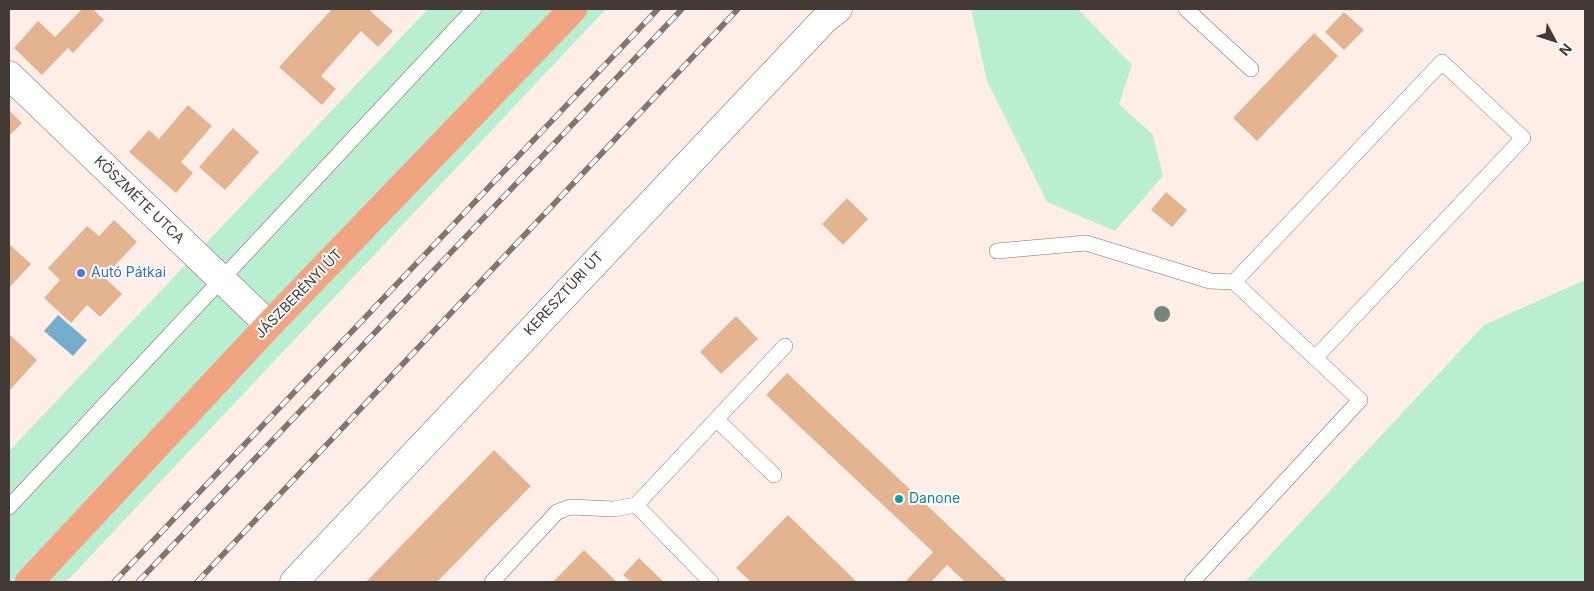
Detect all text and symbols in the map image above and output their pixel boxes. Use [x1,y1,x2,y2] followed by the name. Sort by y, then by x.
[1529,15,1579,65] north arrow
[1556,40,1576,60] text: N
[91,153,187,247] street label: KÖSZMÉTE UTCA
[252,246,346,342] street label: JÁSZBERÉNYI ÚT
[521,249,607,339] street label: KERESZTÚRI ÚT
[91,265,166,281] place label: Autó Pátkai
[75,267,87,279] marker: Autó Pátkai
[909,491,960,507] place label: Danone
[893,493,905,505] marker: Danone

